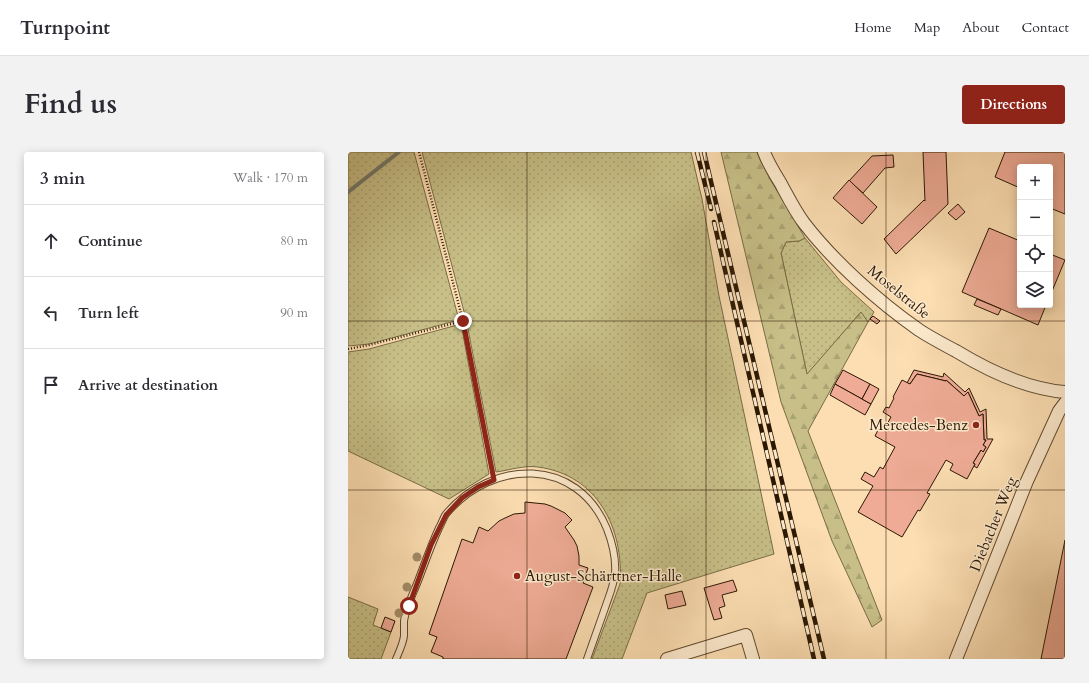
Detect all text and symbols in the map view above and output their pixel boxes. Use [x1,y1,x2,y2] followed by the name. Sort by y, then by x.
[20,15,110,41] text: Turnpoint
[854,18,892,37] text: Home
[914,18,940,37] text: Map
[962,18,999,37] text: About
[1021,18,1069,37] text: Contact
[24,85,117,123] text: Find us
[962,85,1065,124] button: Directions
[1017,164,1053,308] map controls
[1017,164,1053,200] button: +
[40,167,85,190] text: 3 min
[233,169,308,187] text: Walk · 170 m
[1017,200,1053,236] button: −
[40,230,62,252] icon: ahead
[78,231,143,251] text: Continue
[280,232,308,250] text: 80 m
[1017,236,1053,272] button: locate
[863,261,935,324] street label: Moselstraße
[1017,272,1053,308] button: layers
[40,302,62,324] icon: left
[78,303,139,323] text: Turn left
[280,304,308,322] text: 90 m
[454,312,472,330] route end
[40,374,62,396] icon: arrive
[78,375,218,395] text: Arrive at destination
[869,415,968,435] place label: Mercedes-Benz
[971,420,981,430] marker: Mercedes-Benz
[965,473,1021,575] street label: Diebacher Weg
[525,566,682,586] place label: August-Schärttner-Halle
[512,571,522,581] marker: August-Schärttner-Halle
[400,597,418,615] route start

